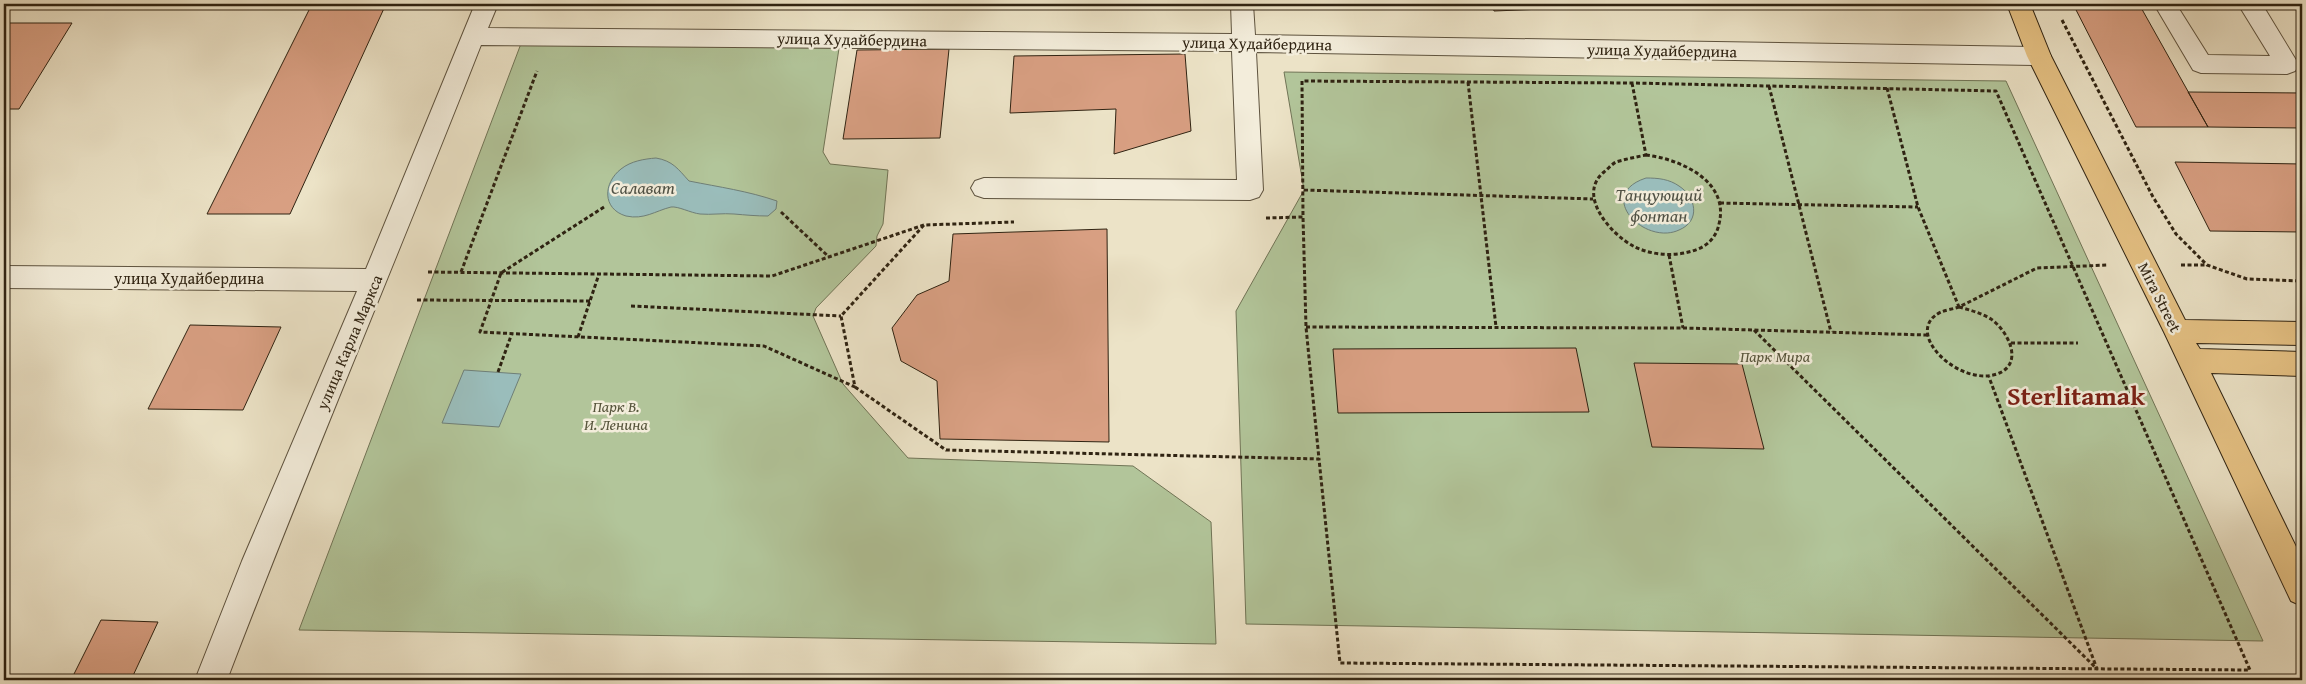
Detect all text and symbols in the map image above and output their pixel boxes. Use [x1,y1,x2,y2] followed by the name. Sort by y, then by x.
[776,26,928,52] street label: улица Худайбердина
[1181,30,1333,56] street label: улица Худайбердина
[1586,37,1738,63] street label: улица Худайбердина
[611,174,675,201] water label: Салават
[1616,181,1702,229] water label: Танцующий фонтан
[2132,258,2188,336] street label: Mira Street
[113,266,264,290] street label: улица Худайбердина
[309,270,388,414] street label: улица Карла Маркса
[1740,344,1811,368] park label: Парк Мира
[2007,376,2145,415] district label: Sterlitamak
[584,394,649,436] park label: Парк В. И. Ленина

